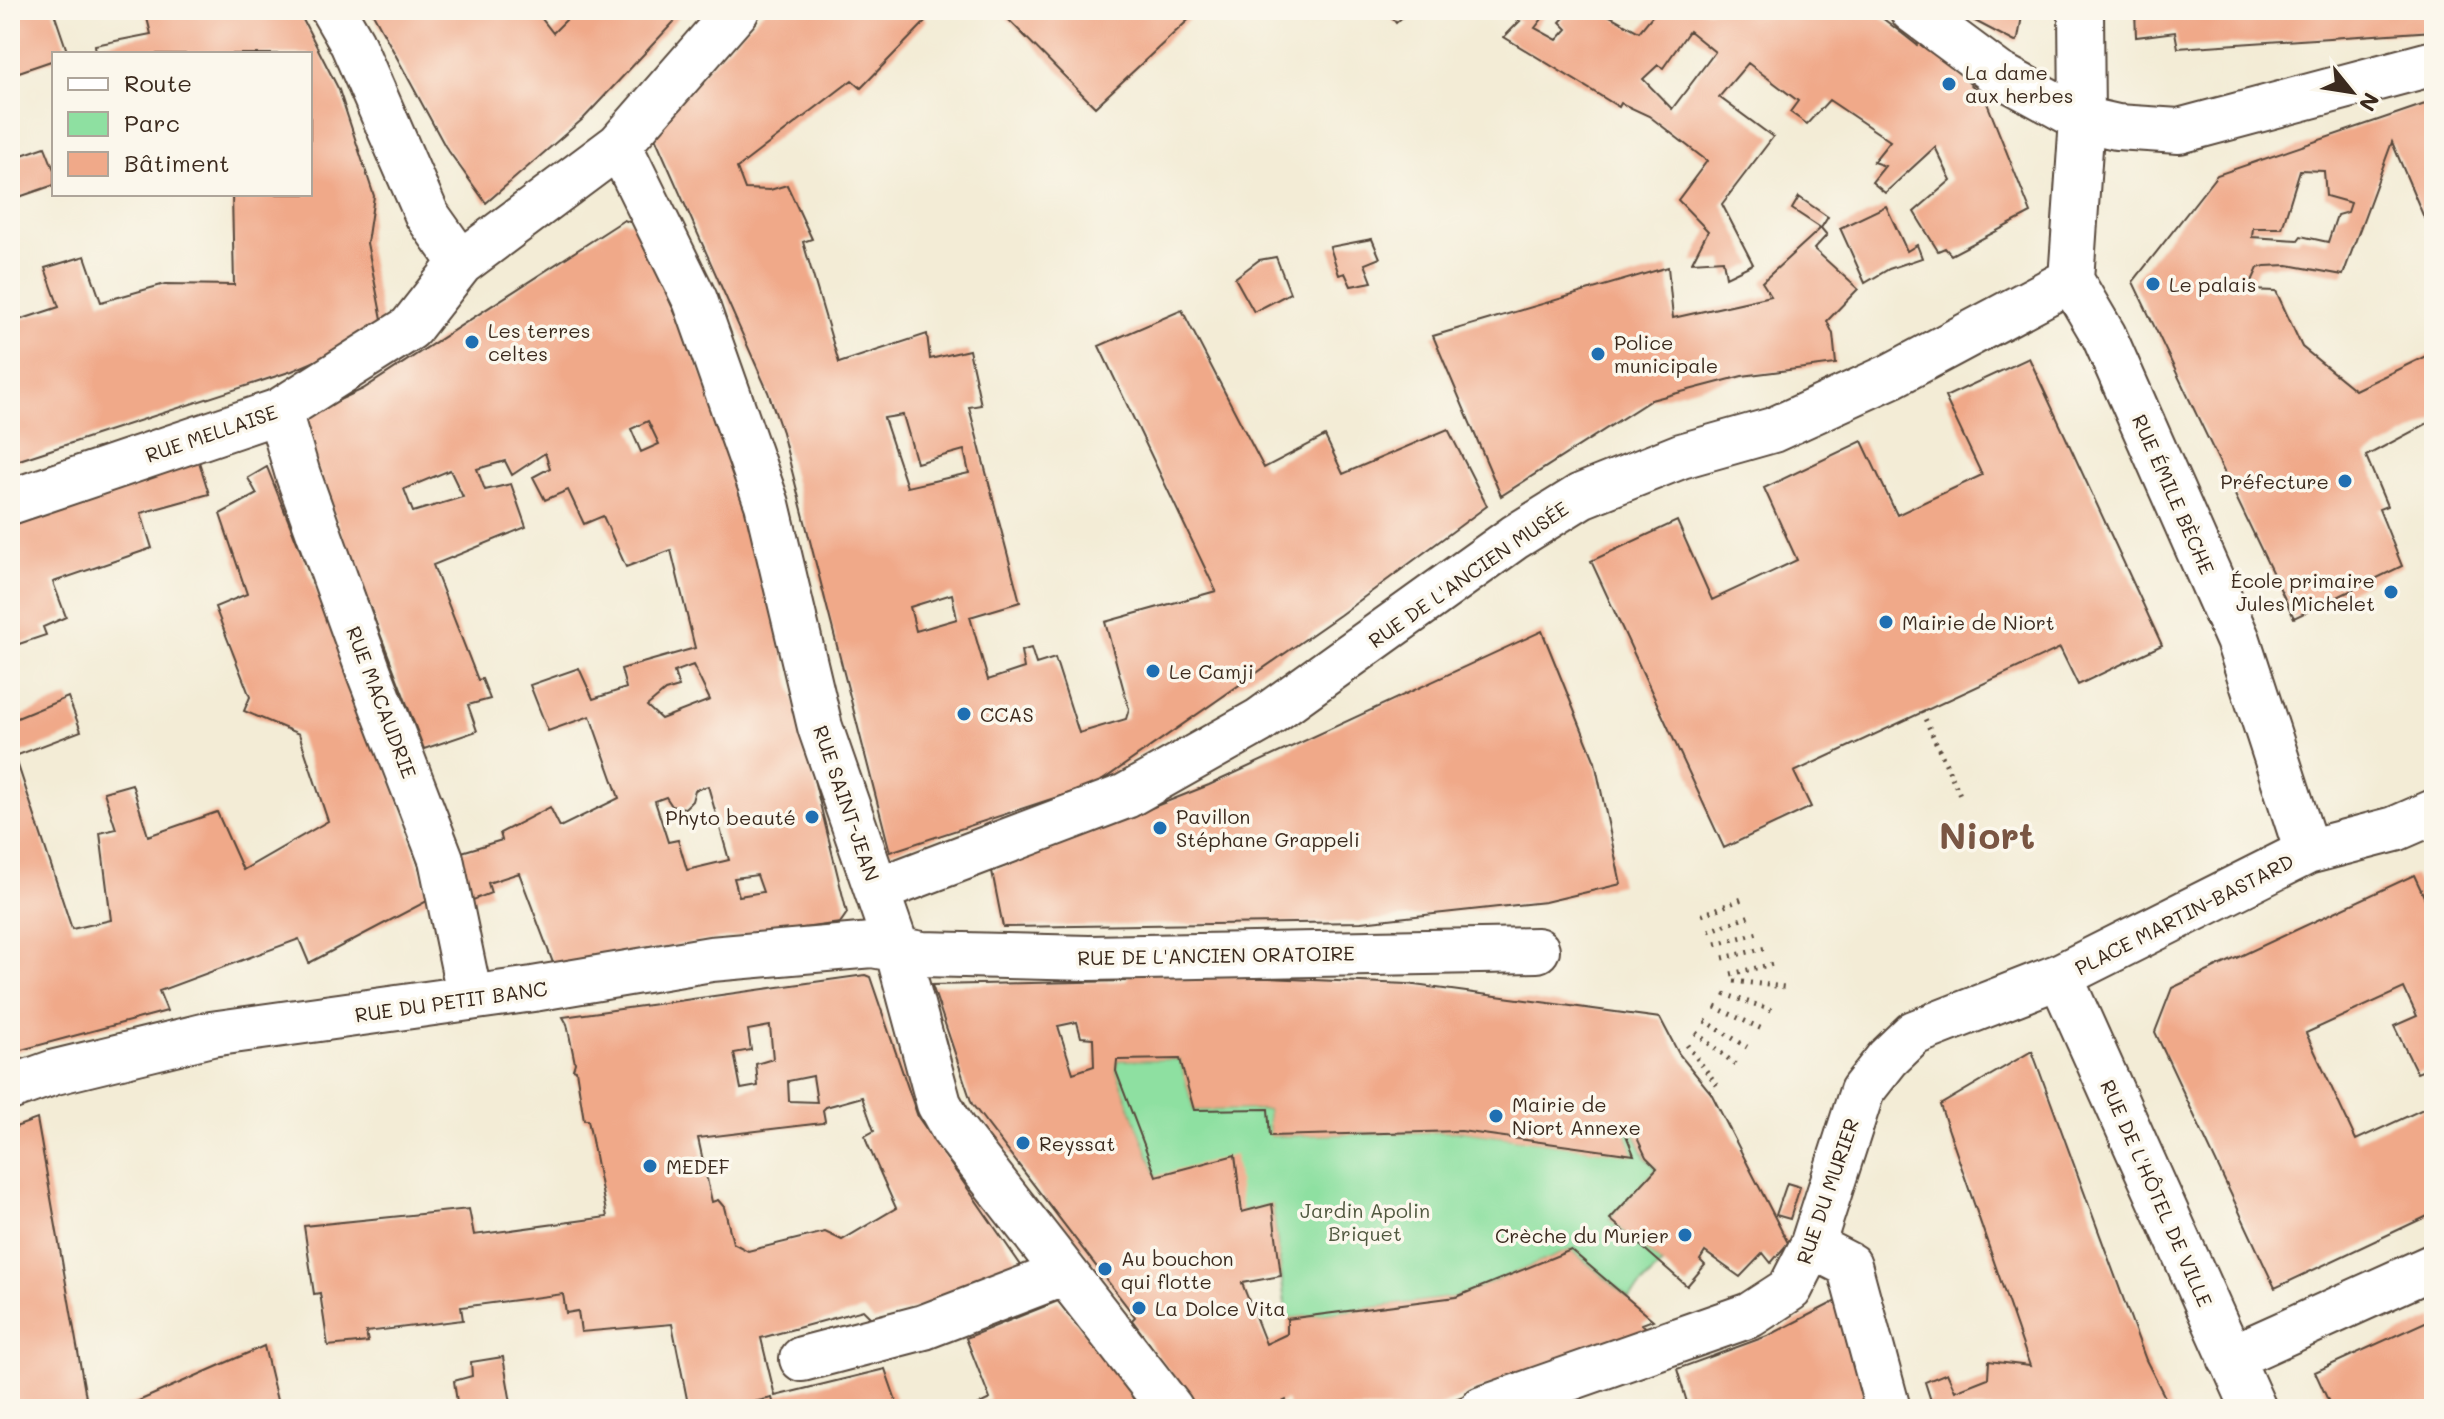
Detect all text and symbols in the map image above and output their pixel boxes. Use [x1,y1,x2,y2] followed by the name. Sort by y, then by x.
[52,52,312,196] legend
[2312,52,2392,132] north arrow
[1965,59,2074,108] place label: La dame aux herbes
[124,67,192,98] text: Route
[1940,75,1958,93] marker: La dame aux herbes
[2353,88,2386,117] text: N
[124,107,180,138] text: Parc
[124,147,230,178] text: Bâtiment
[2169,271,2256,297] place label: Le palais
[2144,275,2162,293] marker: Le palais
[488,317,590,366] place label: Les terres celtes
[1614,329,1718,378] place label: Police municipale
[463,333,481,351] marker: Les terres celtes
[1589,345,1607,363] marker: Police municipale
[142,398,280,468] street label: RUE MELLAISE
[2127,410,2221,578] street label: RUE ÉMILE BÈCHE
[2220,468,2329,494] place label: Préfecture
[2336,472,2354,490] marker: Préfecture
[1363,495,1573,653] street label: RUE DE L'ANCIEN MUSÉE
[2231,567,2375,616] place label: École primaire Jules Michelet
[2382,583,2400,601] marker: École primaire Jules Michelet
[1902,609,2055,635] place label: Mairie de Niort
[1877,613,1895,631] marker: Mairie de Niort
[341,622,423,782] street label: RUE MACAUDRIE
[1169,658,1254,684] place label: Le Camji
[1144,662,1162,680] marker: Le Camji
[980,701,1034,727] place label: CCAS
[955,705,973,723] marker: CCAS
[808,722,886,884] street label: RUE SAINT-JEAN
[1176,803,1360,852] place label: Pavillon Stéphane Grappeli
[665,804,796,830] place label: Phyto beauté
[803,808,821,826] marker: Phyto beauté
[1939,811,2035,858] district label: Niort
[1151,819,1169,837] marker: Pavillon Stéphane Grappeli
[2070,847,2298,981] street label: PLACE MARTIN-BASTARD
[1077,940,1355,970] street label: RUE DE L'ANCIEN ORATOIRE
[353,975,549,1027] street label: RUE DU PETIT BANC
[2095,1075,2219,1311] street label: RUE DE L'HÔTEL DE VILLE
[1512,1091,1641,1140] place label: Mairie de Niort Annexe
[1487,1107,1505,1125] marker: Mairie de Niort Annexe
[1790,1115,1864,1267] street label: RUE DU MURIER
[1039,1130,1115,1156] place label: Reyssat
[1014,1134,1032,1152] marker: Reyssat
[666,1153,730,1179] place label: MEDEF
[641,1157,659,1175] marker: MEDEF
[1300,1197,1430,1246] park label: Jardin Apolin Briquet
[1495,1222,1669,1248] place label: Crèche du Murier
[1676,1226,1694,1244] marker: Crèche du Murier
[1121,1245,1234,1294] place label: Au bouchon qui flotte
[1096,1260,1114,1278] marker: Au bouchon qui flotte
[1155,1295,1286,1321] place label: La Dolce Vita
[1130,1299,1148,1317] marker: La Dolce Vita

